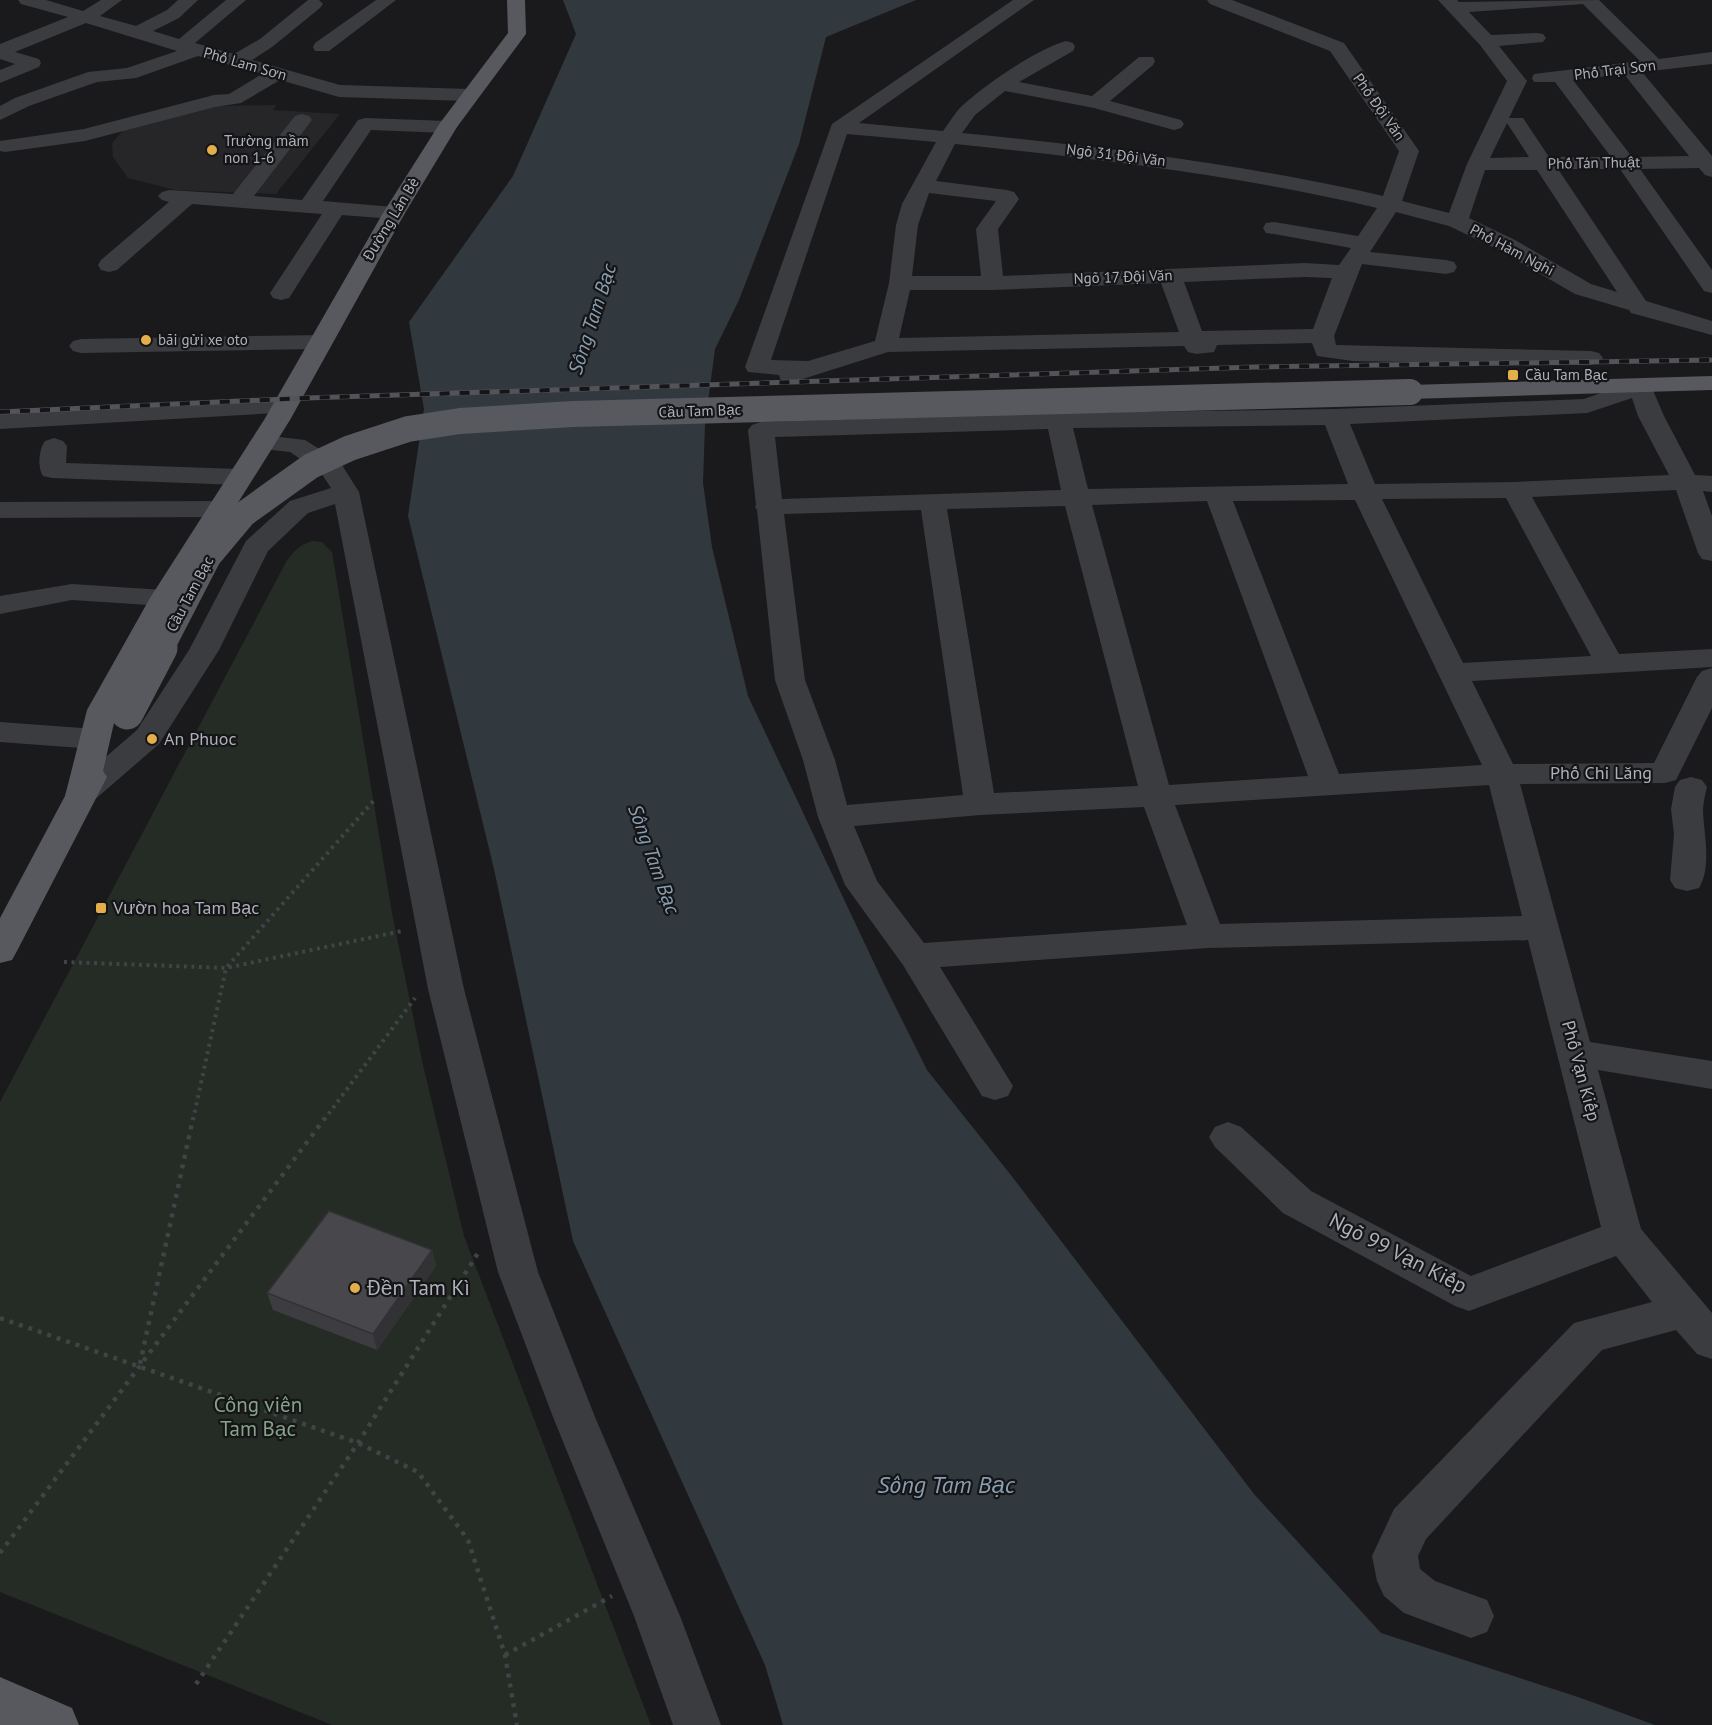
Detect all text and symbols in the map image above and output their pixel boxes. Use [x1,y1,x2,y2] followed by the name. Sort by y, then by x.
[201,43,289,84] street label: Phố Lam Sơn
[1573,55,1657,84] street label: Phố Trại Sơn
[1349,69,1410,144] street label: Phố Đội Văn
[224,131,309,167] place label: Trường mầm non 1-6
[1065,139,1167,170] street label: Ngõ 31 Đội Văn
[205,143,219,157] marker: Trường mầm non 1-6
[1548,152,1640,173] street label: Phố Tán Thuật
[358,174,423,265] street label: Đường Lán Bè
[1467,219,1558,280] street label: Phố Hàm Nghi
[562,260,622,378] water label: Sông Tam Bạc
[1073,265,1173,288] street label: Ngõ 17 Đội Văn
[158,330,248,349] place label: bãi gửi xe oto
[139,333,153,347] marker: bãi gửi xe oto
[1525,365,1608,384] place label: Cầu Tam Bạc
[1506,368,1520,382] marker: Cầu Tam Bạc
[658,400,742,421] street label: Cầu Tam Bạc
[162,553,217,635] street label: Cầu Tam Bạc
[164,727,237,750] place label: An Phuoc
[145,732,159,746] marker: An Phuoc
[1550,761,1652,784] street label: Phố Chi Lăng
[622,801,686,918] water label: Sông Tam Bạc
[112,896,260,919] place label: Vườn hoa Tam Bạc
[94,901,108,915] marker: Vườn hoa Tam Bạc
[1557,1018,1606,1124] street label: Phố Vạn Kiếp
[1325,1206,1472,1299] street label: Ngõ 99 Vạn Kiếp
[366,1274,470,1301] place label: Đền Tam Kì
[348,1281,362,1295] marker: Đền Tam Kì
[214,1391,302,1442] park label: Công viên Tam Bạc
[877,1469,1016,1500] water label: Sông Tam Bạc

